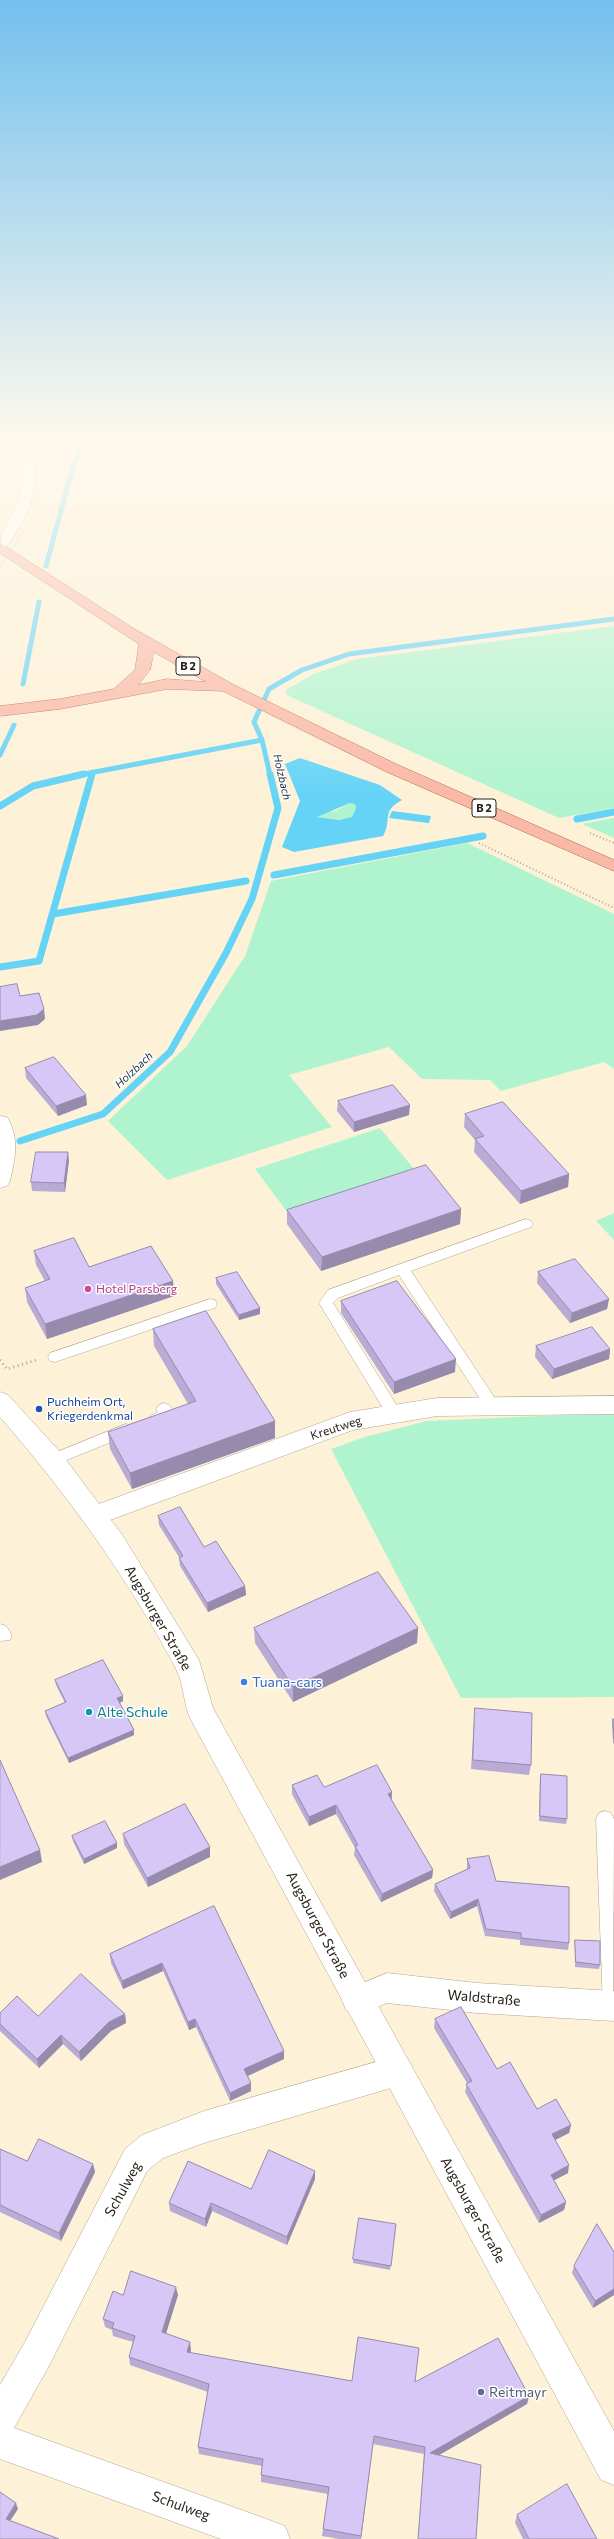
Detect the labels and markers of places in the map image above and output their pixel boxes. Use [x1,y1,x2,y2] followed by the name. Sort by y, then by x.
[96,1282,177,1296] place label: Hotel Parsberg
[83,1284,93,1294] marker: Hotel Parsberg
[47,1395,133,1423] place label: Puchheim Ort, Kriegerdenkmal
[34,1404,44,1414] marker: Puchheim Ort, Kriegerdenkmal
[252,1674,322,1690] place label: Tuana-cars
[239,1677,249,1687] marker: Tuana-cars
[97,1704,168,1720] place label: Alte Schule
[84,1707,94,1717] marker: Alte Schule
[489,2384,547,2400] place label: Reitmayr
[476,2387,486,2397] marker: Reitmayr

